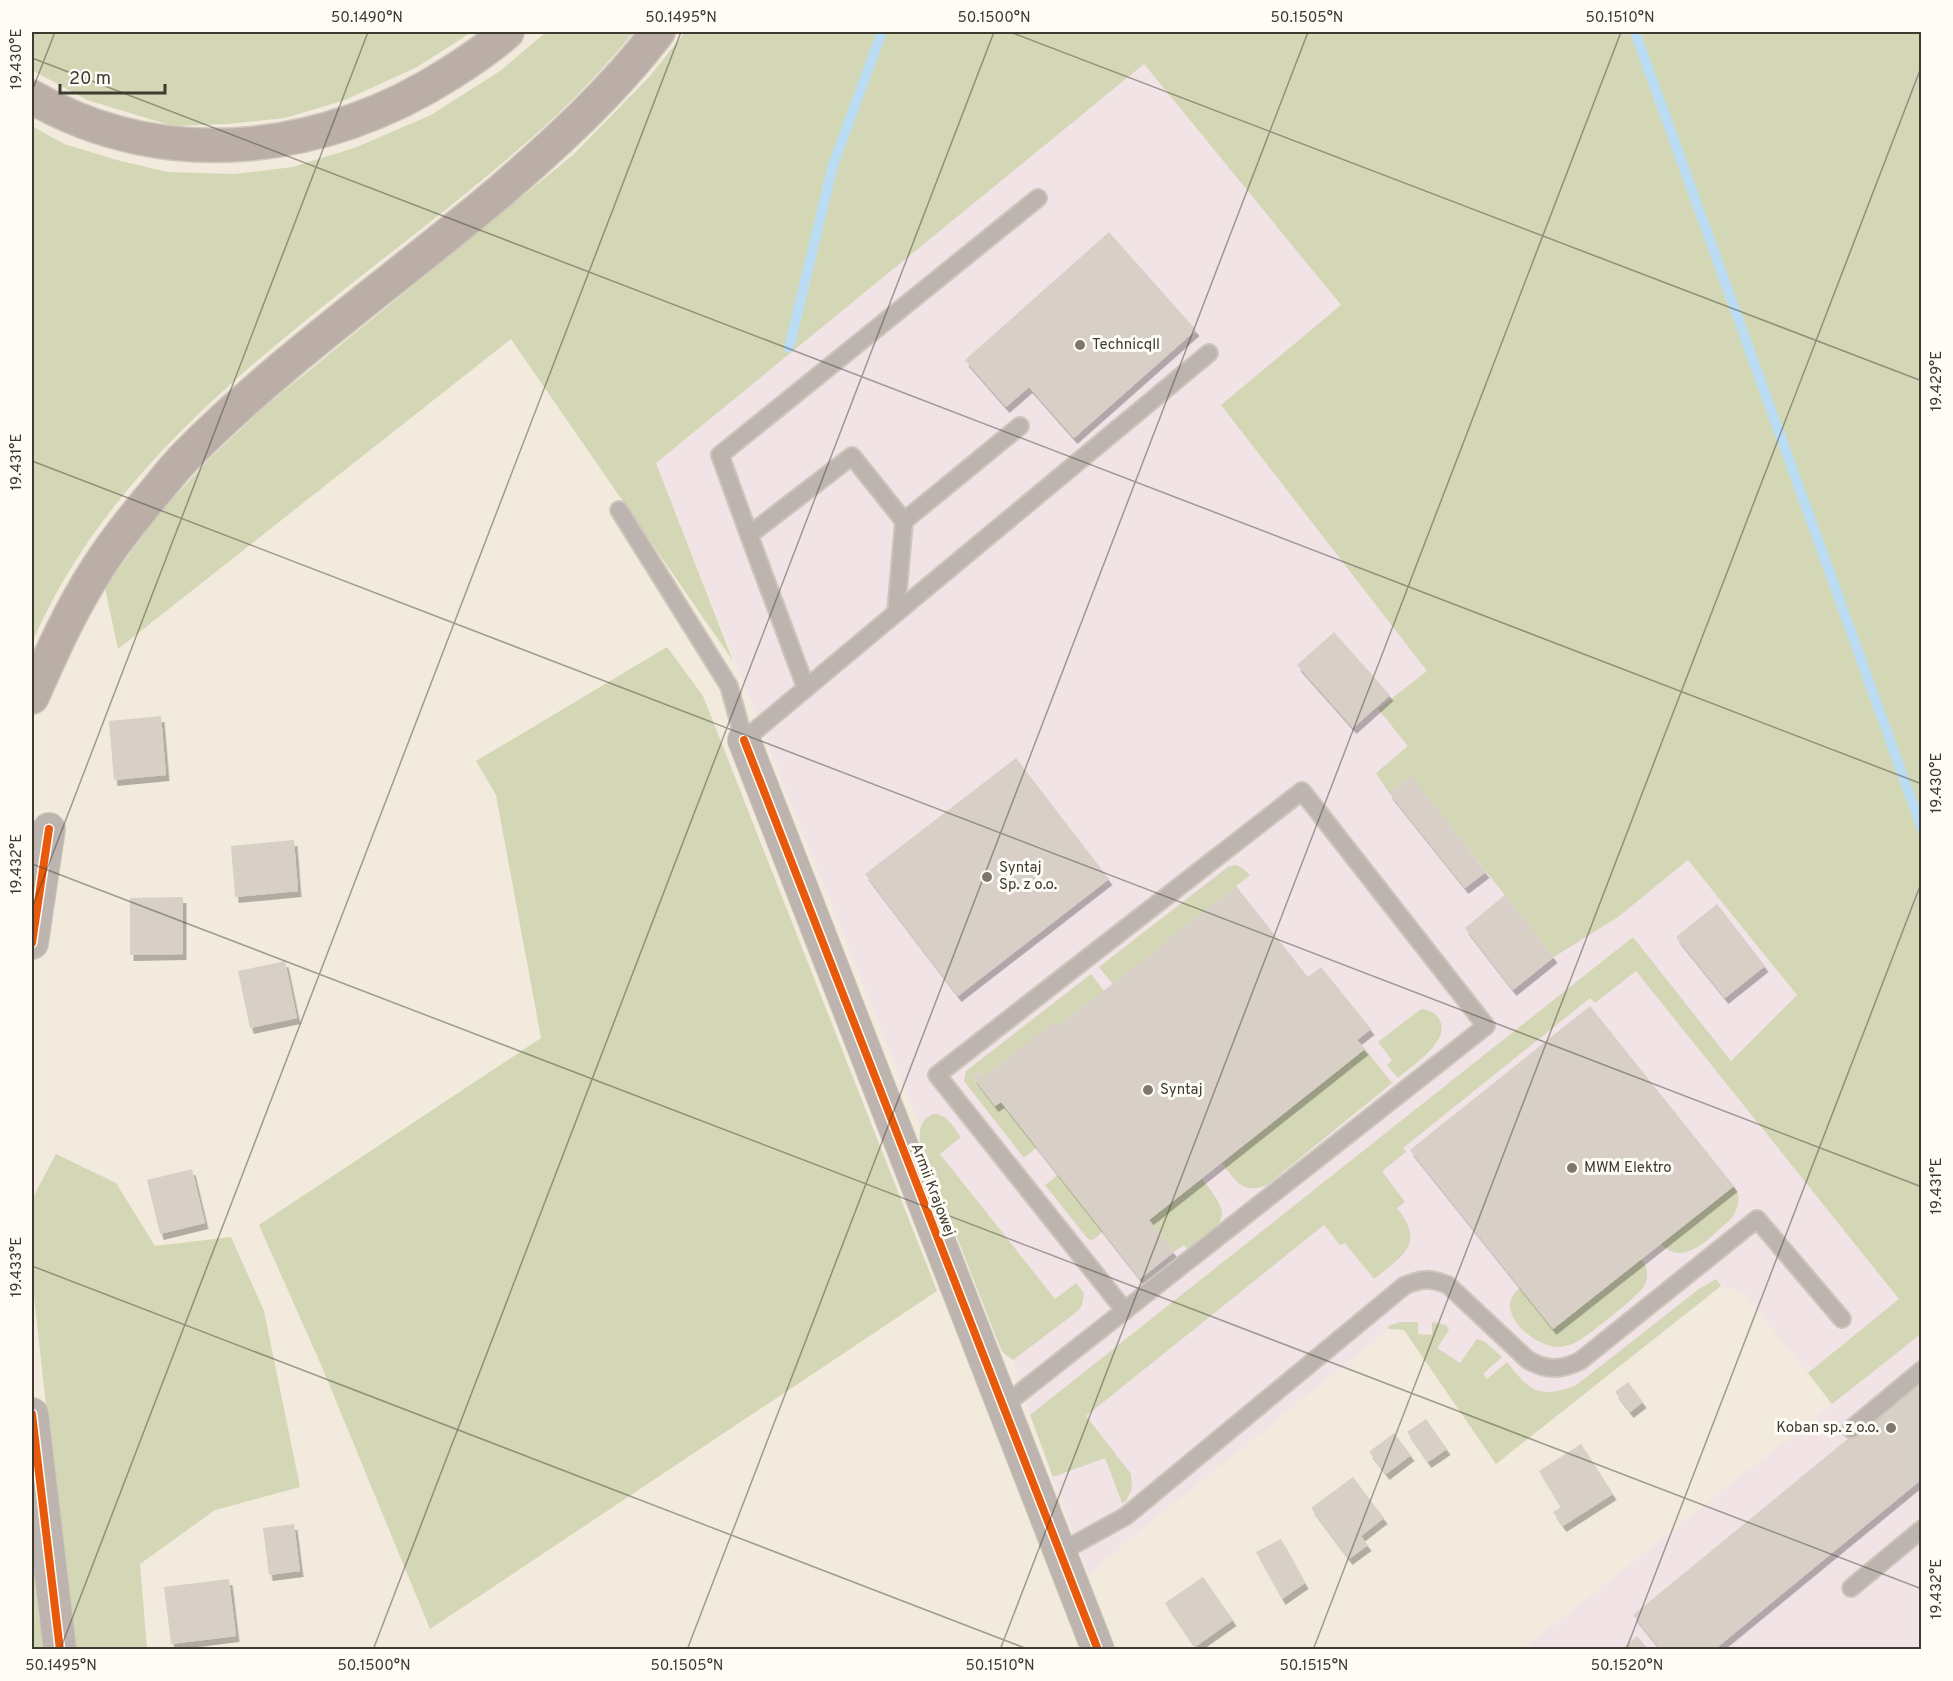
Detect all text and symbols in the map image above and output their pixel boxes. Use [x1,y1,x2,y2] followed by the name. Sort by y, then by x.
[331,9,403,28] text: 50.1490°N
[645,9,717,28] text: 50.1495°N
[957,9,1031,28] text: 50.1500°N
[1271,9,1343,28] text: 50.1505°N
[1585,9,1655,28] text: 50.1510°N
[8,29,27,89] text: 19.430°E
[60,57,165,95] scale bar
[69,68,111,91] text: 20 m
[1092,336,1160,355] place label: Technicqll
[1073,338,1087,352] marker: Technicqll
[1928,351,1947,411] text: 19.429°E
[8,434,27,490] text: 19.431°E
[1928,753,1947,813] text: 19.430°E
[8,834,27,894] text: 19.432°E
[999,859,1057,895] place label: Syntaj Sp. z o.o.
[980,870,994,884] marker: Syntaj Sp. z o.o.
[1160,1081,1203,1100] place label: Syntaj
[1141,1083,1155,1097] marker: Syntaj
[906,1141,958,1239] street label: Armii Krajowej
[1928,1158,1947,1214] text: 19.431°E
[1584,1159,1672,1178] place label: MWM Elektro
[1565,1161,1579,1175] marker: MWM Elektro
[8,1237,27,1297] text: 19.433°E
[1776,1419,1879,1438] place label: Koban sp. z o.o.
[1884,1421,1898,1435] marker: Koban sp. z o.o.
[1928,1559,1947,1619] text: 19.432°E
[25,1657,97,1676] text: 50.1495°N
[337,1657,411,1676] text: 50.1500°N
[651,1657,723,1676] text: 50.1505°N
[965,1657,1035,1676] text: 50.1510°N
[1280,1657,1348,1676] text: 50.1515°N
[1591,1657,1663,1676] text: 50.1520°N

